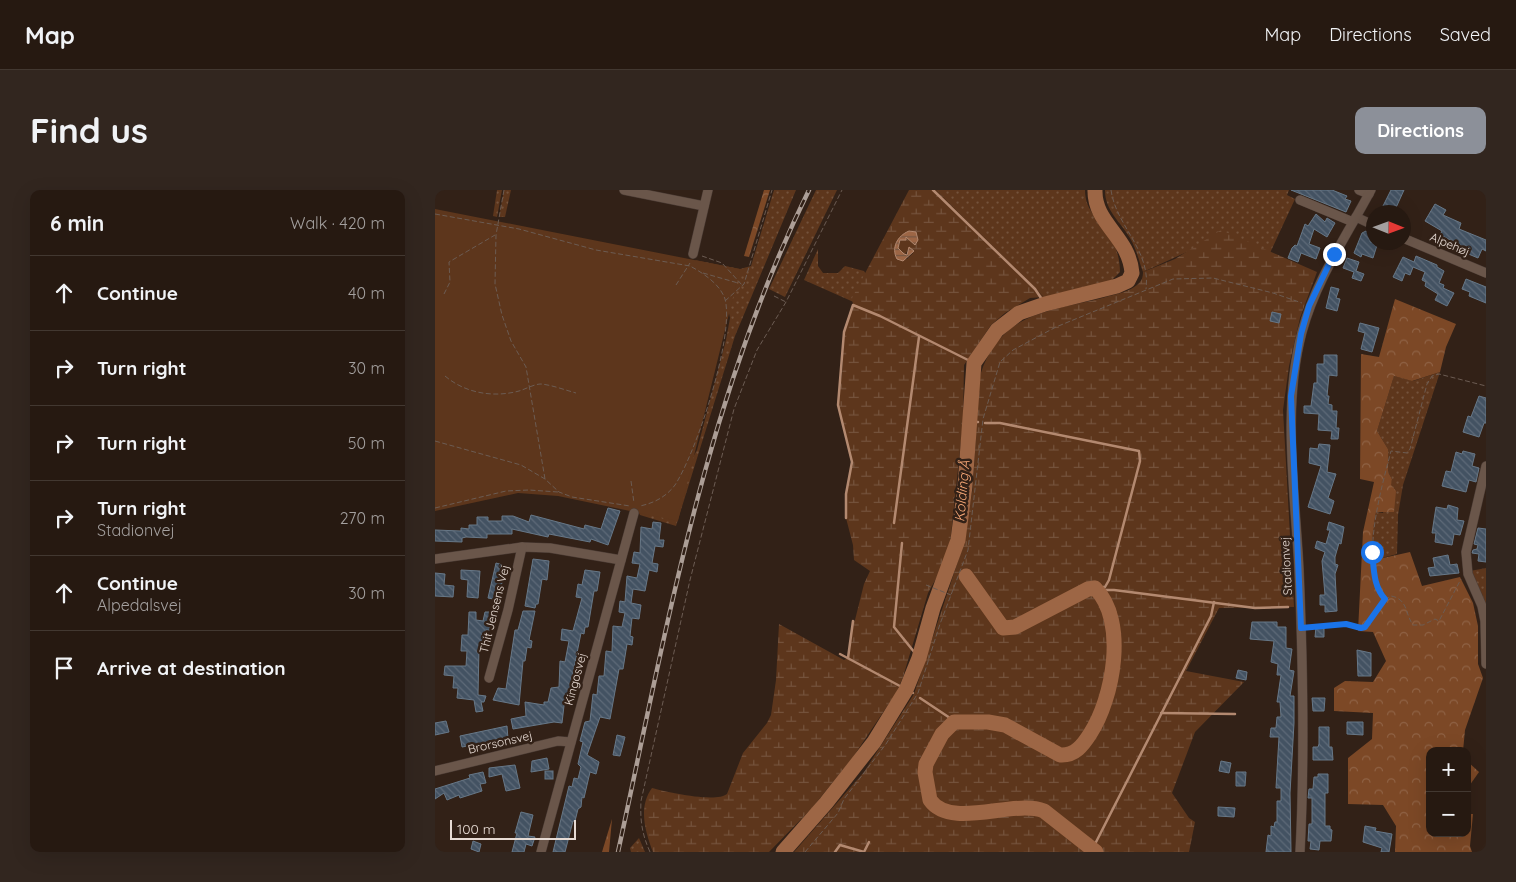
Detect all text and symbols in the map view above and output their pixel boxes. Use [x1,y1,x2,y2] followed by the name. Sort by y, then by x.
[25,20,75,50] text: Map
[1264,23,1301,46] text: Map
[1329,23,1412,46] text: Directions
[1440,23,1491,46] text: Saved
[1355,107,1486,154] button: Directions
[30,108,148,152] text: Find us
[1366,205,1411,250] north arrow
[50,210,104,236] text: 6 min
[290,213,385,233] text: Walk · 420 m
[1428,229,1472,259] street label: Alpehøj
[1323,243,1346,266] route end
[50,279,78,307] icon: ahead
[97,281,178,305] text: Continue
[348,283,385,303] text: 40 m
[50,354,78,382] icon: right
[97,356,186,380] text: Turn right
[348,358,385,378] text: 30 m
[50,429,78,457] icon: right
[97,431,186,455] text: Turn right
[348,433,385,453] text: 50 m
[950,459,974,523] water label: Kolding Å
[97,496,186,520] text: Turn right
[50,504,78,532] icon: right
[340,508,385,528] text: 270 m
[97,520,175,540] text: Stadionvej
[1277,536,1295,596] street label: Stadionvej
[1361,541,1384,564] route start
[476,563,512,655] street label: Thit Jensens Vej
[97,571,178,595] text: Continue
[50,579,78,607] icon: ahead
[348,583,385,603] text: 30 m
[97,595,182,615] text: Alpedalsvej
[561,651,589,707] street label: Kingosvej
[50,654,78,682] icon: arrive
[97,656,286,680] text: Arrive at destination
[466,727,534,757] street label: Brorsonsvej
[1426,747,1471,837] map controls
[1426,747,1471,792] button: +
[1426,792,1471,837] button: −
[450,817,576,840] scale bar
[457,820,495,838] text: 100 m

